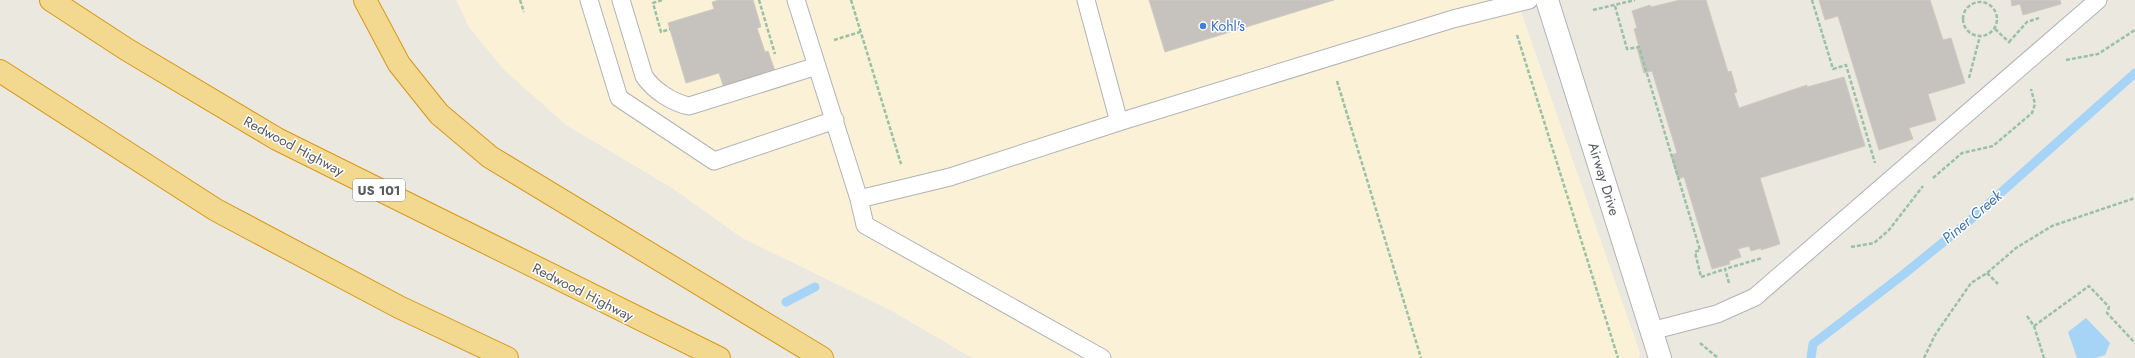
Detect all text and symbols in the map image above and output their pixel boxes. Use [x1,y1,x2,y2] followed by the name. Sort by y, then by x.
[1211,16,1245,36] place label: Kohl's
[1198,21,1208,31] marker: Kohl's
[240,111,348,181] street label: Redwood Highway
[1583,140,1625,218] street label: Airway Drive
[353,179,405,201] road number: US 101
[1937,185,2007,249] water label: Piner Creek
[529,258,638,327] street label: Redwood Highway

